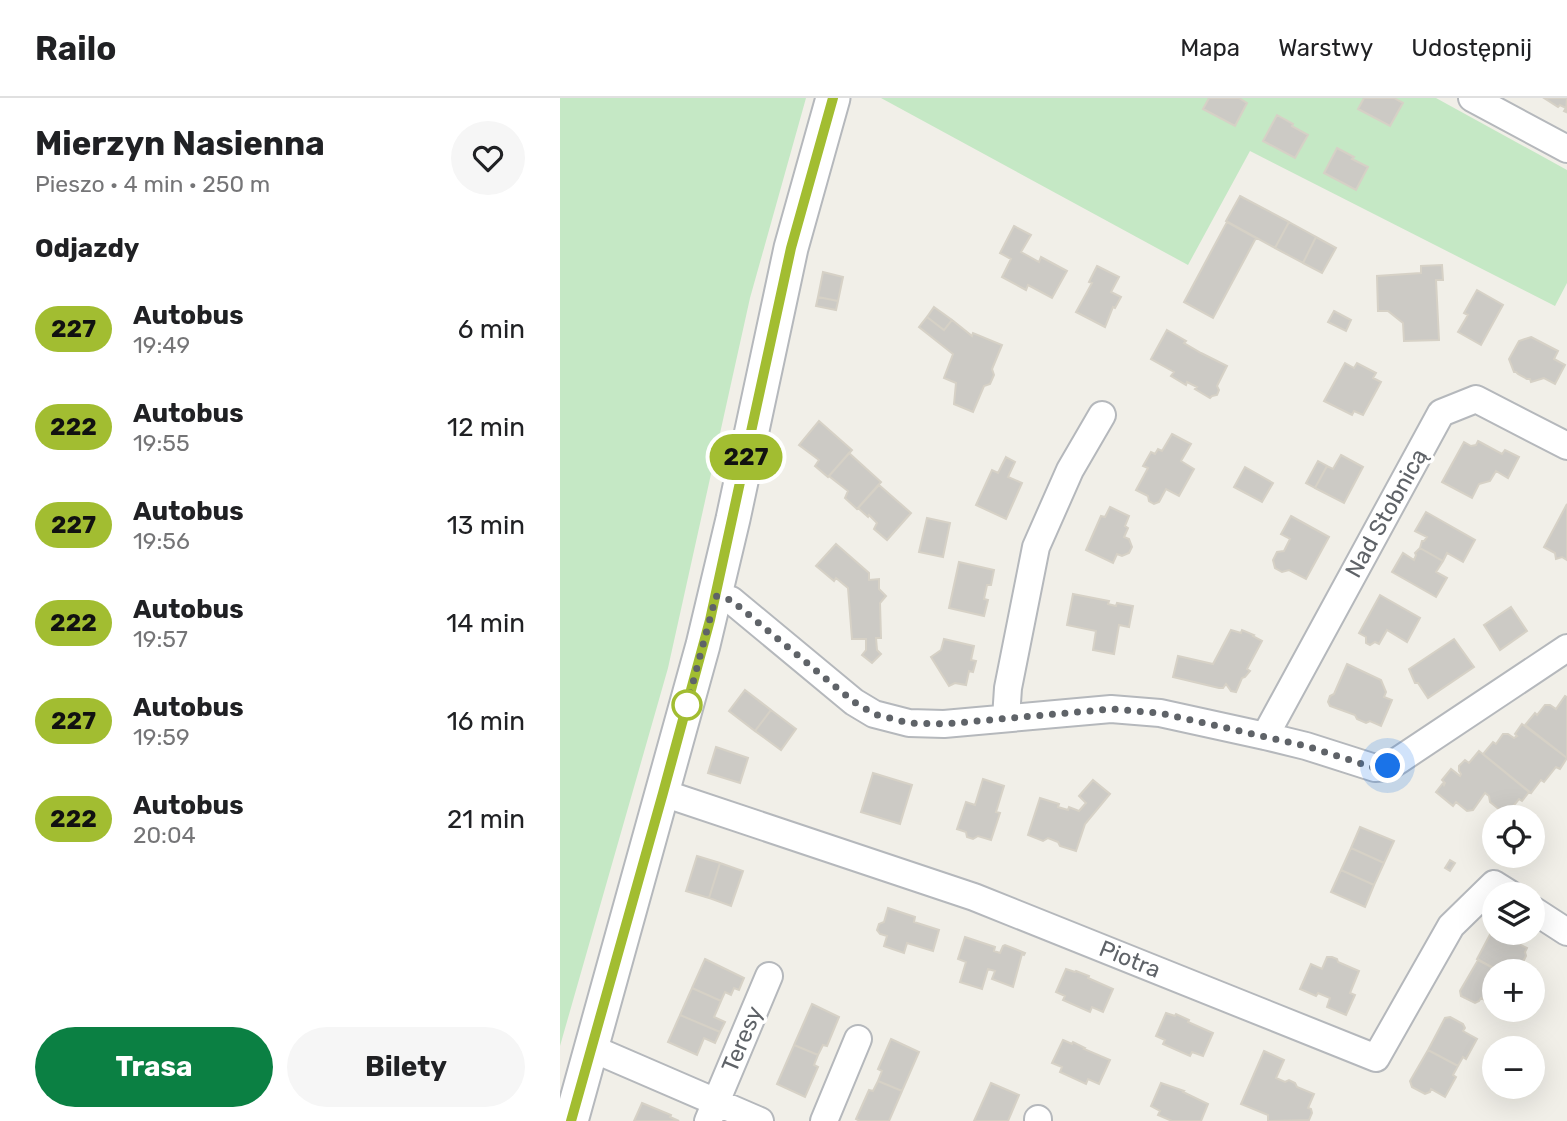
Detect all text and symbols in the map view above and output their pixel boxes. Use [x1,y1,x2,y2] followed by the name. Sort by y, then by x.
[35,29,116,68] text: Railo
[1180,34,1240,62] text: Mapa
[1278,34,1373,62] text: Warstwy
[1411,34,1532,62] text: Udostępnij
[451,121,525,195] button: heart
[35,124,325,163] text: Mierzyn Nasienna
[35,170,270,198] text: Pieszo · 4 min · 250 m
[35,233,139,264] text: Odjazdy
[133,300,244,331] text: Autobus
[458,314,525,345] text: 6 min
[51,315,96,343] text: 227
[133,331,190,359] text: 19:49
[133,398,244,429] text: Autobus
[447,412,525,443] text: 12 min
[50,413,97,441] text: 222
[133,429,190,457] text: 19:55
[706,434,786,480] line badge: 227
[724,443,768,471] text: 227
[1339,444,1433,582] street label: Nad Stobnicą
[133,496,244,527] text: Autobus
[447,510,525,541] text: 13 min
[51,511,96,539] text: 227
[133,527,190,555] text: 19:56
[133,594,244,625] text: Autobus
[446,608,525,639] text: 14 min
[50,609,97,637] text: 222
[133,625,188,653] text: 19:57
[672,690,702,720] unlabelled marker
[133,692,244,723] text: Autobus
[447,706,525,737] text: 16 min
[51,707,96,735] text: 227
[133,723,190,751] text: 19:59
[1370,748,1405,783] your location
[133,790,244,821] text: Autobus
[447,804,525,835] text: 21 min
[50,805,97,833] text: 222
[1482,805,1545,1099] map controls
[1482,805,1545,868] button: locate
[133,821,196,849] text: 20:04
[1482,882,1545,945] button: layers
[1095,934,1165,984] street label: Piotra
[1482,959,1545,1022] button: +
[716,1001,769,1076] street label: Teresy
[35,1027,273,1107] button: Trasa
[287,1027,525,1107] button: Bilety
[1482,1036,1545,1099] button: −

